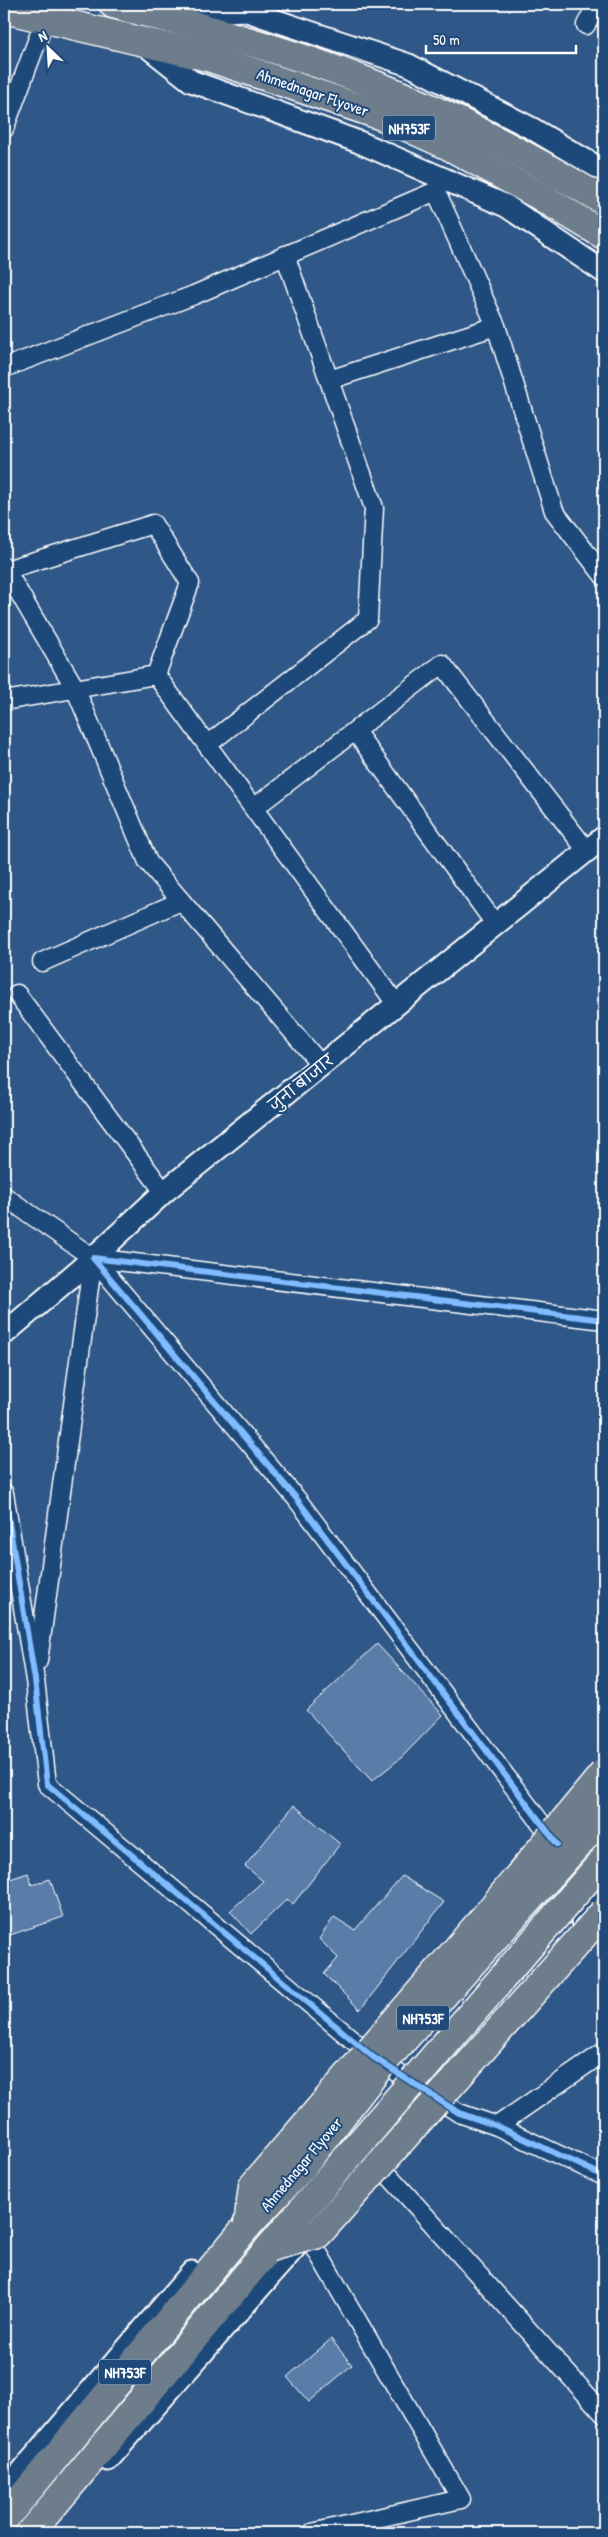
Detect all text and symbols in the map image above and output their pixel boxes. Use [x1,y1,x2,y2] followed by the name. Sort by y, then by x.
[22,22,72,72] north arrow
[426,22,576,54] scale bar
[35,25,50,46] text: N
[433,29,460,50] text: 50 m
[254,63,372,121] street label: Ahmednagar Flyover
[383,116,435,140] road number: NH753F
[263,1048,341,1117] street label: जुना बाजार
[397,2006,449,2030] road number: NH753F
[255,2112,347,2216] street label: Ahmednagar Flyover
[99,2360,151,2384] road number: NH753F

